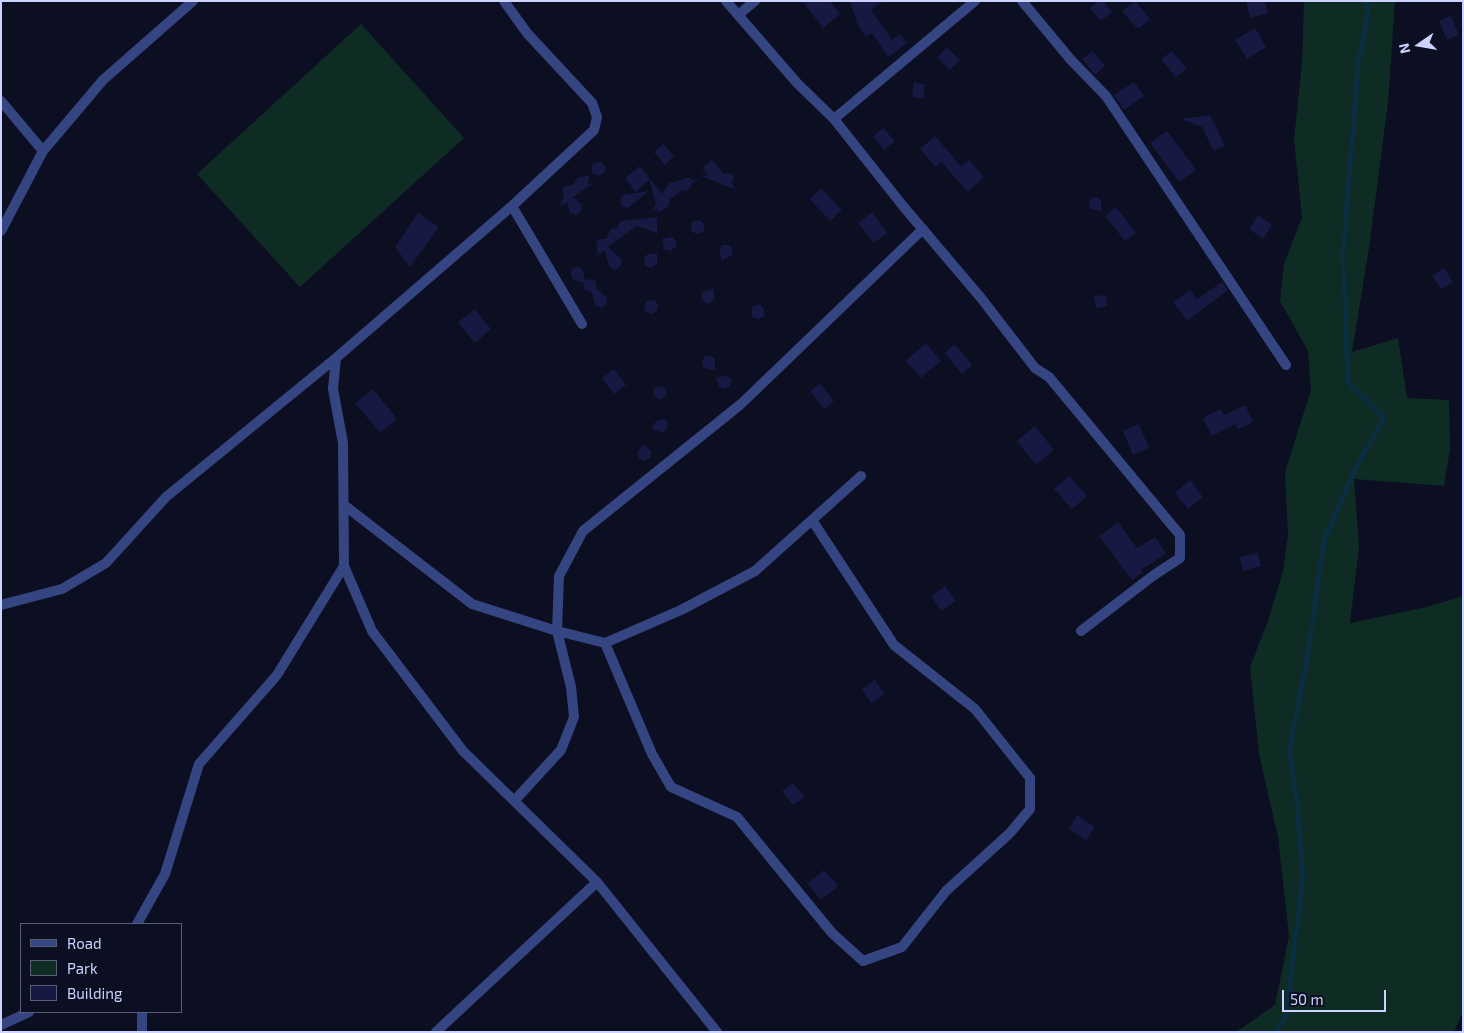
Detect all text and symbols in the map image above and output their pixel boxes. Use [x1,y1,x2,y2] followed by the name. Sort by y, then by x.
[1394,20,1444,70] north arrow
[1394,42,1413,55] text: N
[20,923,182,1013] legend
[67,934,102,952] text: Road
[67,959,98,977] text: Park
[1284,980,1388,1012] scale bar
[67,984,122,1002] text: Building
[1290,990,1324,1008] text: 50 m

